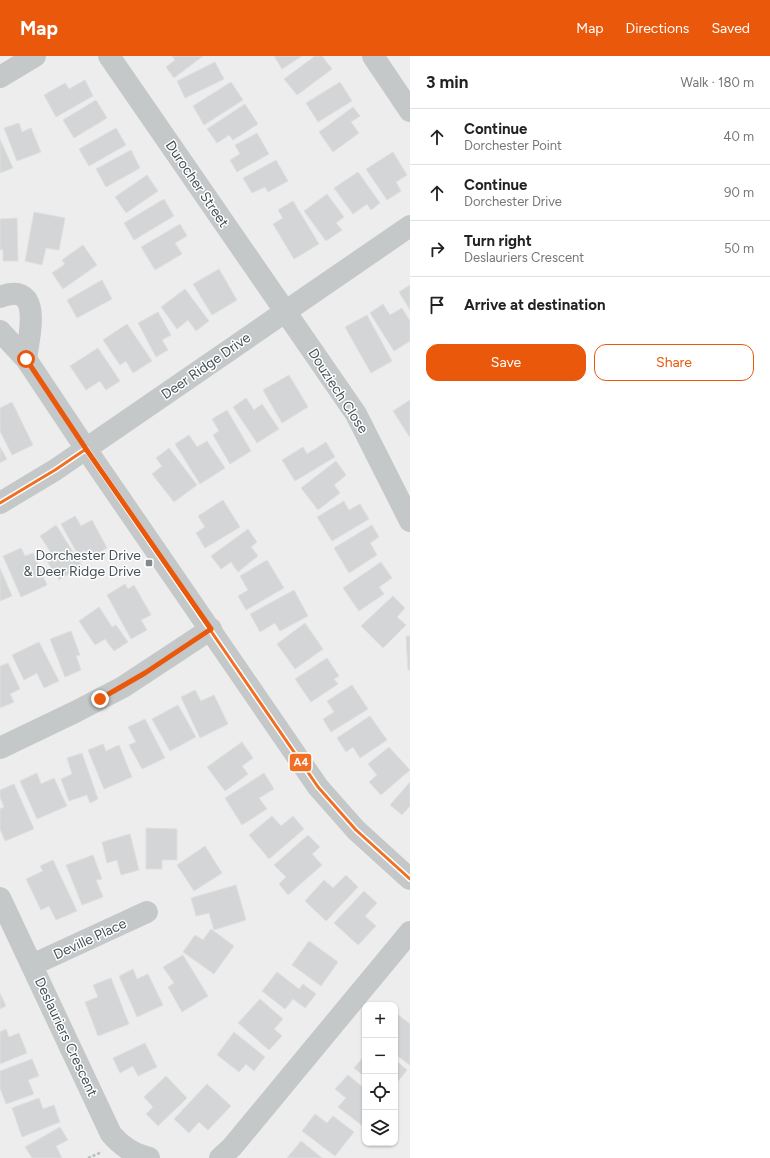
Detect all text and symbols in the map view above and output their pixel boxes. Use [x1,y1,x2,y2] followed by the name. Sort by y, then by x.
[20,17,58,40] text: Map
[576,20,604,37] text: Map
[626,20,689,37] text: Directions
[711,20,750,37] text: Saved
[426,72,468,92] text: 3 min
[681,75,754,90] text: Walk · 180 m
[464,120,527,138] text: Continue
[426,126,448,148] icon: ahead
[723,129,754,144] text: 40 m
[162,137,232,231] street label: Durocher Street
[464,138,562,153] text: Dorchester Point
[464,176,527,194] text: Continue
[426,182,448,204] icon: ahead
[724,185,754,200] text: 90 m
[464,194,562,209] text: Dorchester Drive
[464,232,532,250] text: Turn right
[426,238,448,260] icon: right
[724,241,754,256] text: 50 m
[464,250,584,265] text: Deslauriers Crescent
[426,294,448,316] icon: arrive
[464,296,605,314] text: Arrive at destination
[158,329,254,403] street label: Deer Ridge Drive
[426,344,586,381] button: Save
[594,344,754,381] button: Share
[304,345,372,437] street label: Douziech Close
[17,350,35,368] route start
[24,547,141,580] place label: Dorchester Drive & Deer Ridge Drive
[144,558,154,568] marker: Dorchester Drive & Deer Ridge Drive
[91,690,109,708] route end
[289,753,312,772] line badge: A4
[294,756,308,769] text: A4
[51,915,129,963] street label: Deville Place
[31,975,101,1099] street label: Deslauriers Crescent
[362,1002,398,1146] map controls
[362,1002,398,1038] button: +
[362,1038,398,1074] button: −
[362,1074,398,1110] button: locate
[362,1110,398,1146] button: layers

